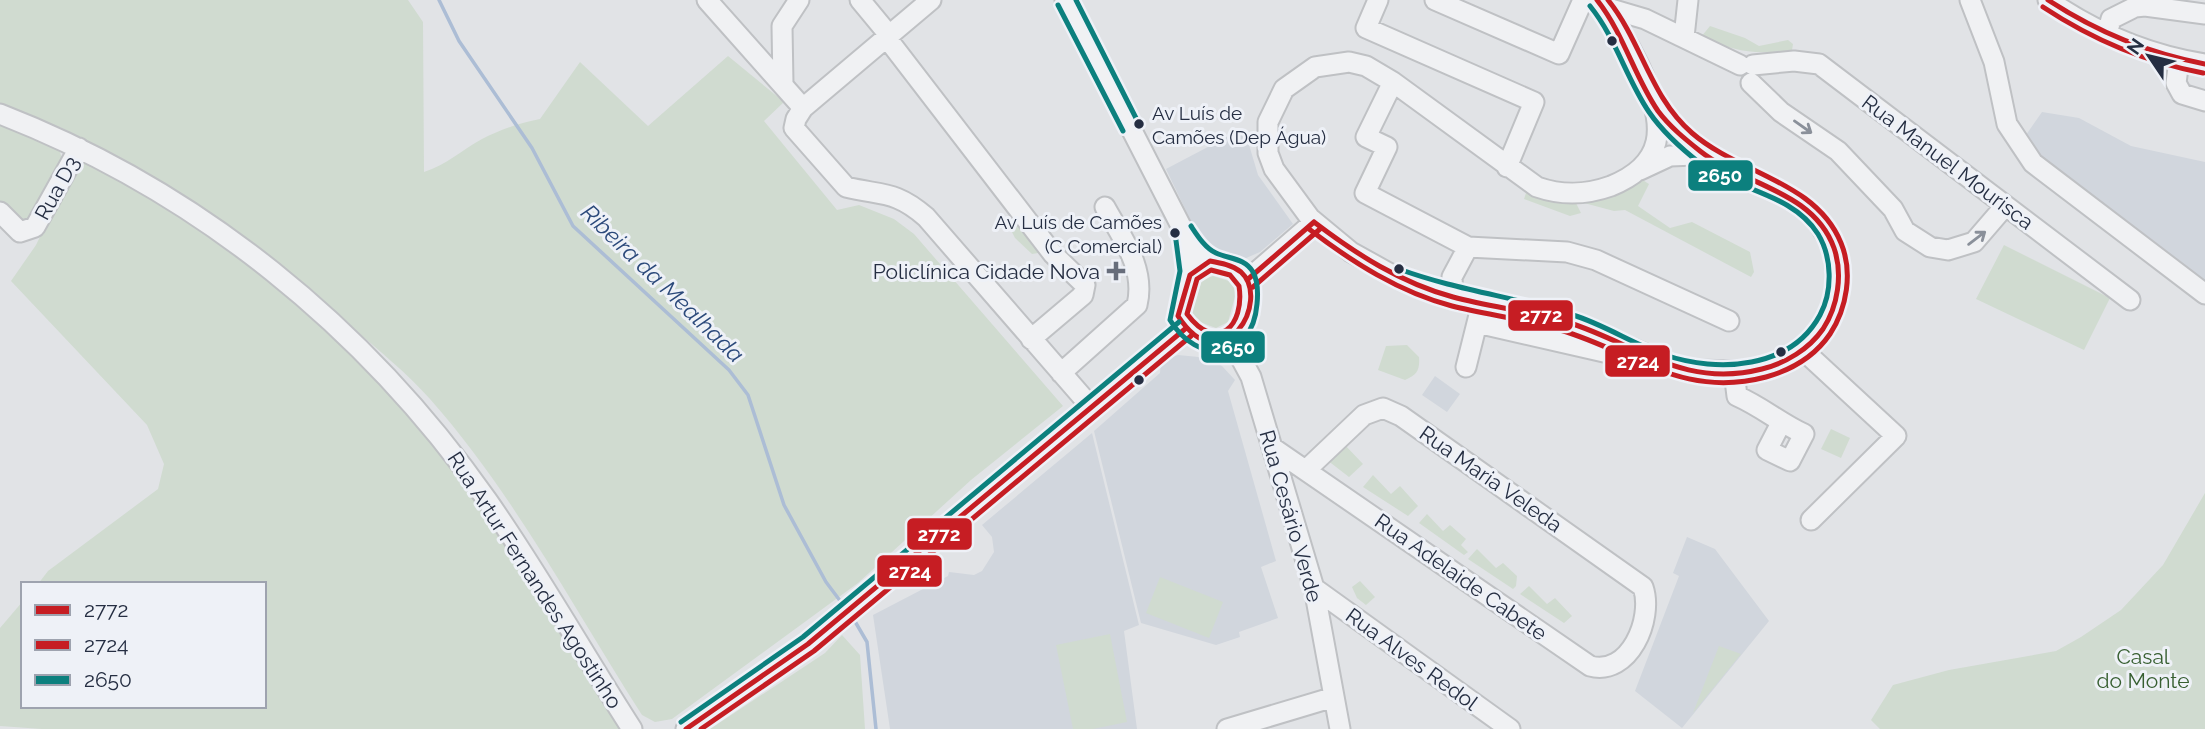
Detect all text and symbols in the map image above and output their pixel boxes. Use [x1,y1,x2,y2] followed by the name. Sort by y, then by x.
[2114,21,2184,91] north arrow
[1605,34,1619,48] unlabelled marker
[2122,34,2148,58] text: N
[1857,89,2039,235] street label: Rua Manuel Mourisca
[1152,102,1326,148] place label: Av Luís de Camões (Dep Água)
[1132,117,1146,131] marker: Av Luís de Camões (Dep Água)
[1793,120,1812,134] one-way arrow
[29,152,85,224] street label: Rua D3
[1687,159,1754,192] line badge: 2650
[1698,164,1742,186] text: 2650
[576,198,750,368] water label: Ribeira da Mealhada
[995,211,1162,257] place label: Av Luís de Camões (C Comercial)
[1168,226,1182,240] marker: Av Luís de Camões (C Comercial)
[1967,231,1986,246] one-way arrow
[873,259,1100,284] place label: Policlínica Cidade Nova
[1106,261,1126,281] marker: Policlínica Cidade Nova
[1392,262,1406,276] unlabelled marker
[1507,299,1574,332] line badge: 2772
[1520,304,1562,326] text: 2772
[1200,330,1266,364] line badge: 2650
[1211,336,1255,358] text: 2650
[1604,344,1671,378] line badge: 2724
[1774,345,1788,359] unlabelled marker
[1617,350,1660,372] text: 2724
[1132,373,1146,387] unlabelled marker
[1415,420,1567,538] street label: Rua Maria Veleda
[1254,427,1328,605] street label: Rua Cesário Verde
[443,447,627,713] street label: Rua Artur Fernandes Agostinho
[1370,508,1552,646] street label: Rua Adelaide Cabete
[906,517,973,551] line badge: 2772
[918,523,960,545] text: 2772
[876,554,943,588] line badge: 2724
[889,560,932,582] text: 2724
[21,582,266,708] legend
[84,597,128,622] text: 2772
[1341,603,1483,716] street label: Rua Alves Redol
[84,632,129,657] text: 2724
[2097,644,2189,693] park label: Casal do Monte
[84,667,132,692] text: 2650

